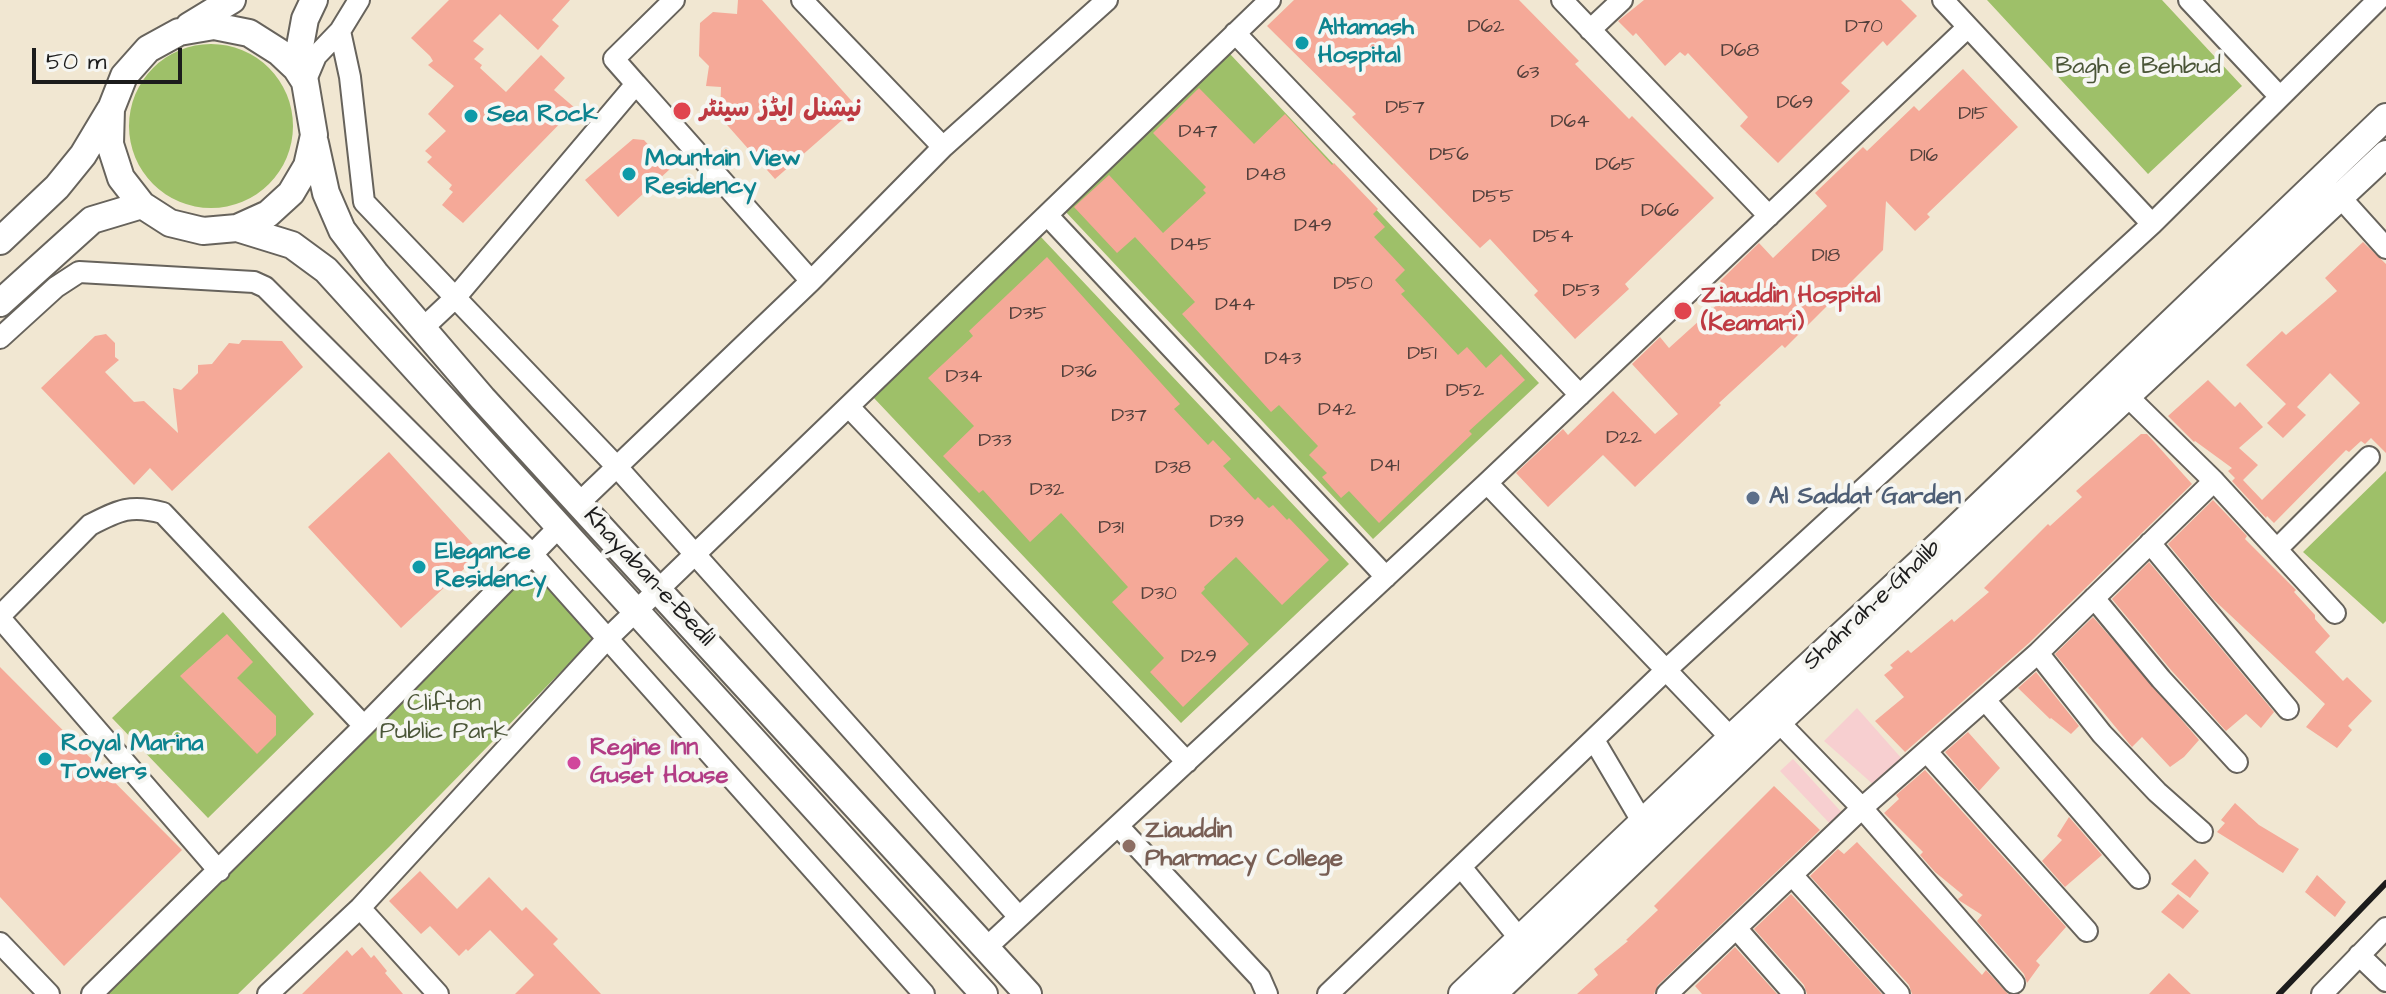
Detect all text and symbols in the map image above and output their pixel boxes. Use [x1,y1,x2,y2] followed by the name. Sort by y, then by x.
[1318,15,1414,71] place label: Altamash Hospital
[1468,16,1504,40] house number: D62
[1845,16,1883,40] house number: D70
[36,32,186,82] scale bar
[1293,34,1311,52] marker: Altamash Hospital
[1721,40,1759,64] house number: D68
[46,45,106,79] text: 50 m
[2055,54,2221,82] park label: Bagh e Behbud
[1517,62,1539,86] house number: 63
[1777,92,1813,116] house number: D69
[700,97,861,125] place label: نیشنل ایڈز سینٹر
[1385,97,1425,121] house number: D57
[671,100,693,122] marker: نیشنل ایڈز سینٹر
[487,102,598,130] place label: Sea Rock
[1958,103,1988,127] house number: D15
[462,107,480,125] marker: Sea Rock
[1550,111,1590,135] house number: D64
[1179,121,1217,145] house number: D47
[1429,144,1469,168] house number: D56
[1910,145,1938,169] house number: D16
[645,146,801,202] place label: Mountain View Residency
[1595,154,1635,178] house number: D65
[1246,164,1286,188] house number: D48
[620,165,638,183] marker: Mountain View Residency
[1472,186,1514,210] house number: D55
[1641,200,1679,224] house number: D66
[1294,215,1332,239] house number: D49
[1533,226,1573,250] house number: D54
[1171,234,1211,258] house number: D45
[1812,245,1840,269] house number: D18
[1333,273,1373,297] house number: D50
[1562,280,1600,304] house number: D53
[1701,283,1880,339] place label: Ziauddin Hospital (Keamari)
[1215,294,1255,318] house number: D44
[1672,300,1694,322] marker: Ziauddin Hospital (Keamari)
[1009,303,1047,327] house number: D35
[1407,343,1437,367] house number: D51
[1265,348,1301,372] house number: D43
[1061,361,1097,385] house number: D36
[946,366,982,390] house number: D34
[1446,380,1484,404] house number: D52
[1318,399,1356,423] house number: D42
[1111,405,1147,429] house number: D37
[1606,427,1642,451] house number: D22
[978,430,1012,454] house number: D33
[1370,455,1400,479] house number: D41
[1155,457,1191,481] house number: D38
[1030,479,1064,503] house number: D32
[1769,484,1961,512] place label: Al Saddat Garden
[1744,489,1762,507] marker: Al Saddat Garden
[576,503,720,653] street label: Khayaban-e-Bedil
[1210,511,1244,535] house number: D39
[1098,517,1124,541] house number: D31
[1798,535,1948,677] street label: Shahrah-e-Ghalib
[435,539,546,595] place label: Elegance Residency
[410,558,428,576] marker: Elegance Residency
[1141,583,1177,607] house number: D30
[1181,646,1217,670] house number: D29
[380,691,508,747] park label: Clifton Public Park
[61,731,204,787] place label: Royal Marina Towers
[590,735,728,791] place label: Regine Inn Guset House
[36,750,54,768] marker: Royal Marina Towers
[565,754,583,772] marker: Regine Inn Guset House
[1145,818,1343,874] place label: Ziauddin Pharmacy College
[1120,837,1138,855] marker: Ziauddin Pharmacy College

